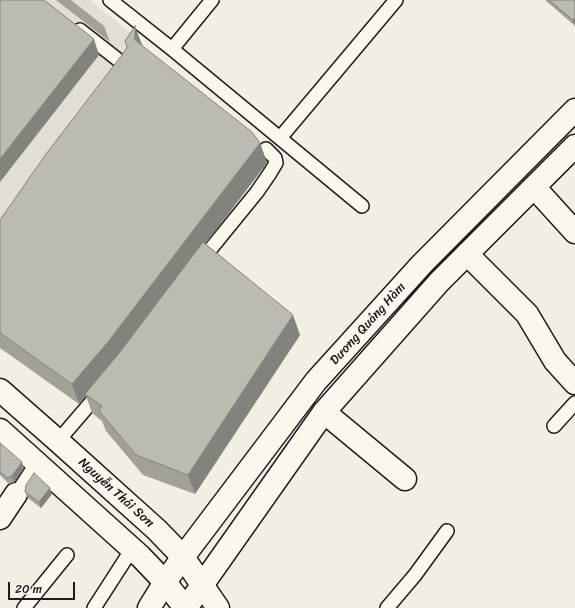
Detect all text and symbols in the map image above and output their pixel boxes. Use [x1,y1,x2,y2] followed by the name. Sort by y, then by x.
[327,280,409,368] street label: Dương Quảng Hàm
[75,455,157,531] street label: Nguyễn Thái Sơn
[10,574,77,600] scale bar
[15,578,42,600] text: 20 m

